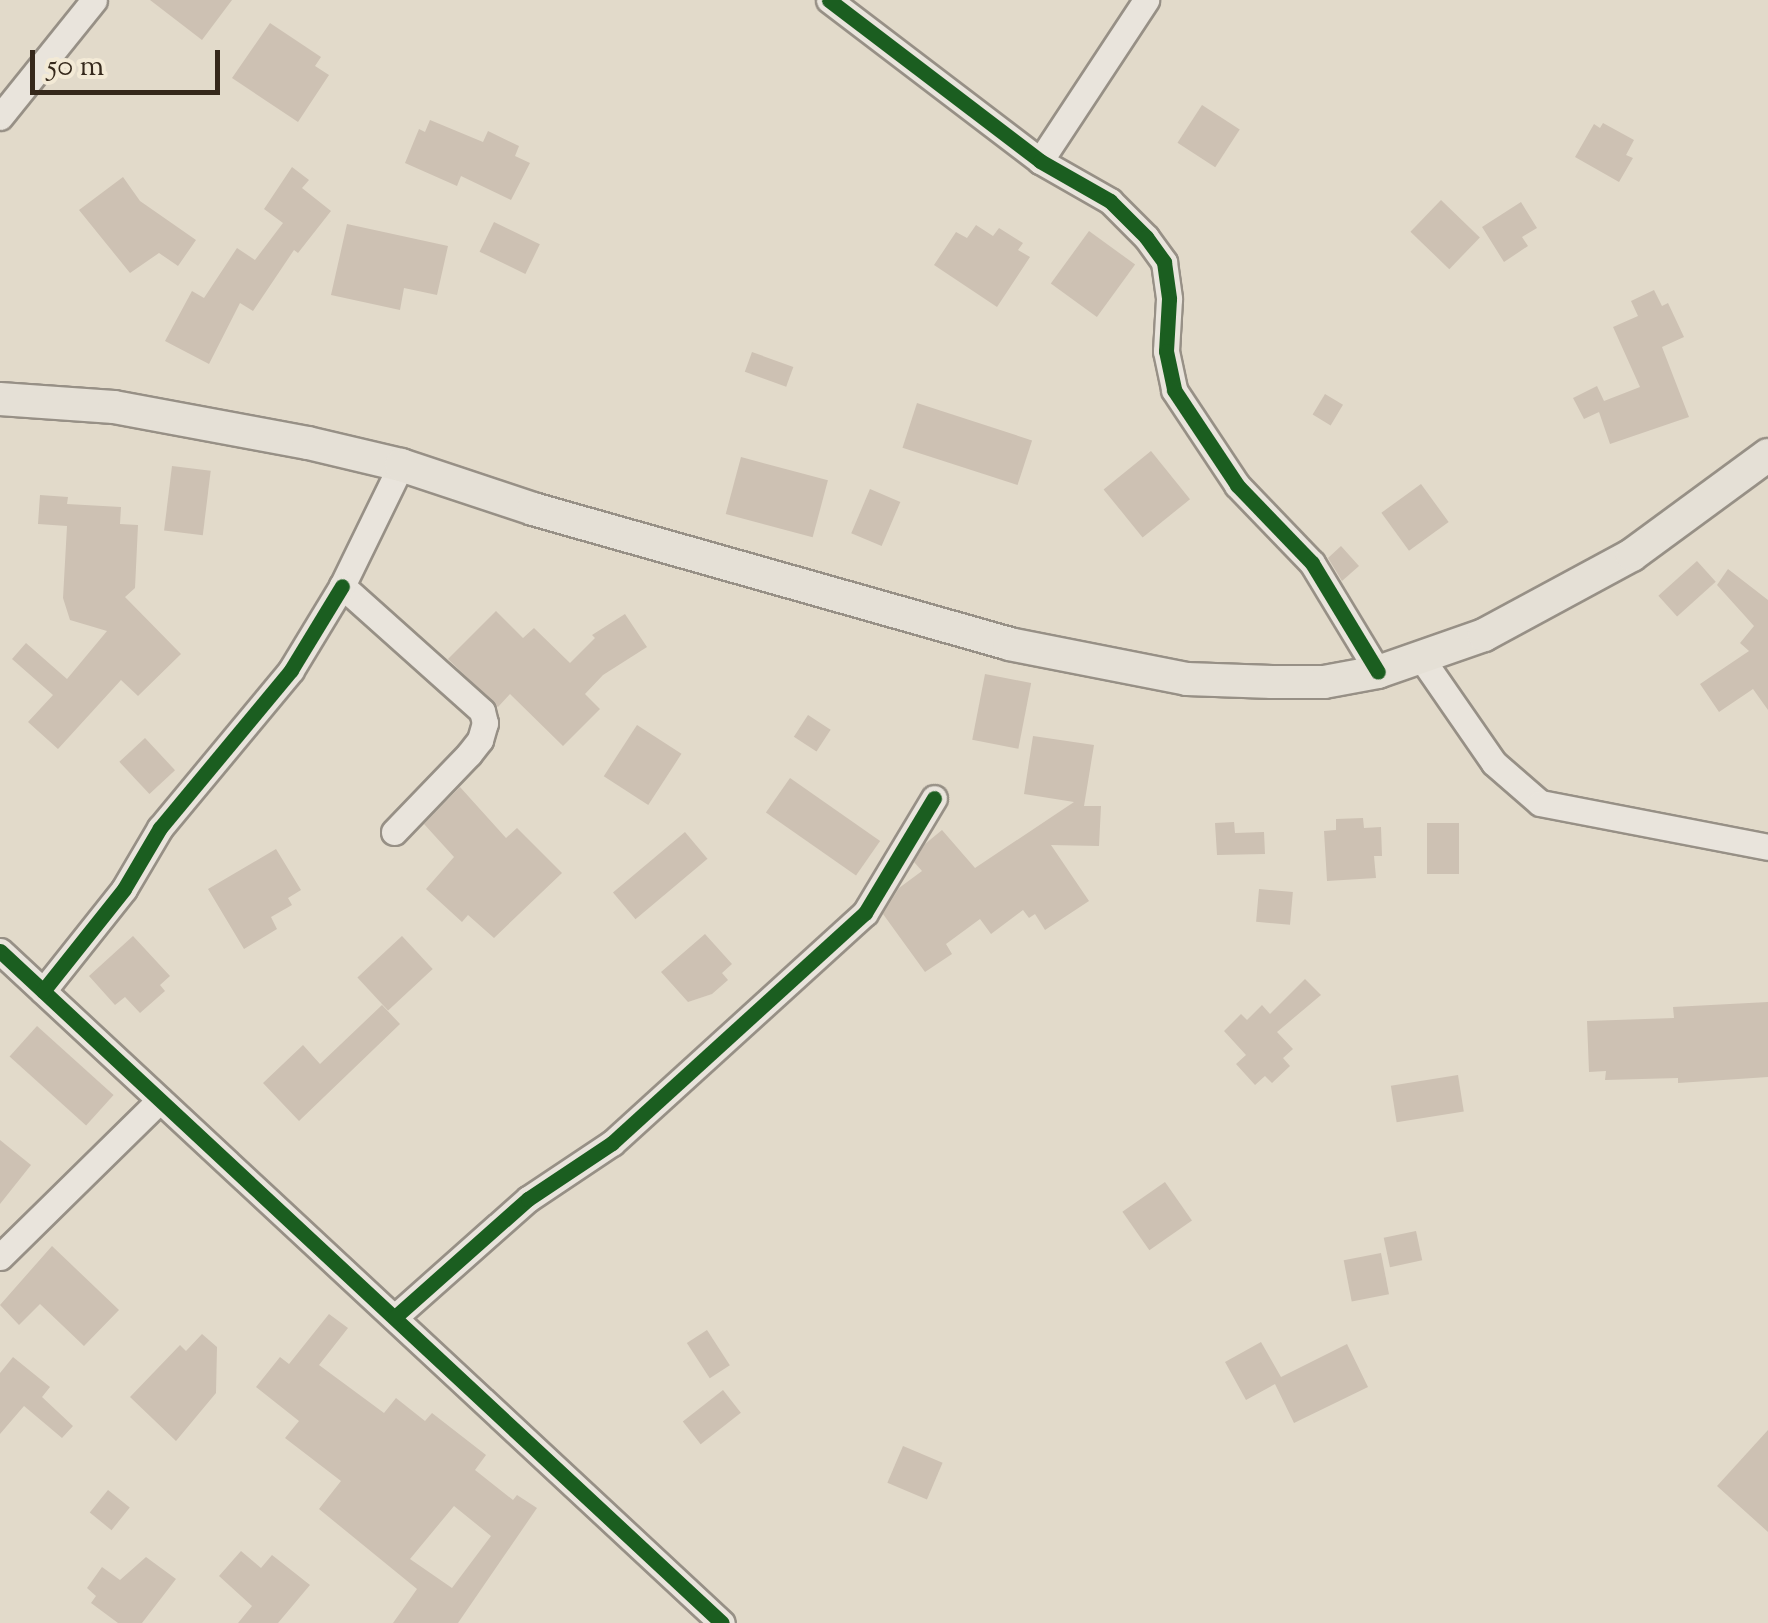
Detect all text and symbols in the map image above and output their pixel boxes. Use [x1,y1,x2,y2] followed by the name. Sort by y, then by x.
[35,30,225,92] scale bar
[47,46,104,89] text: 50 m

